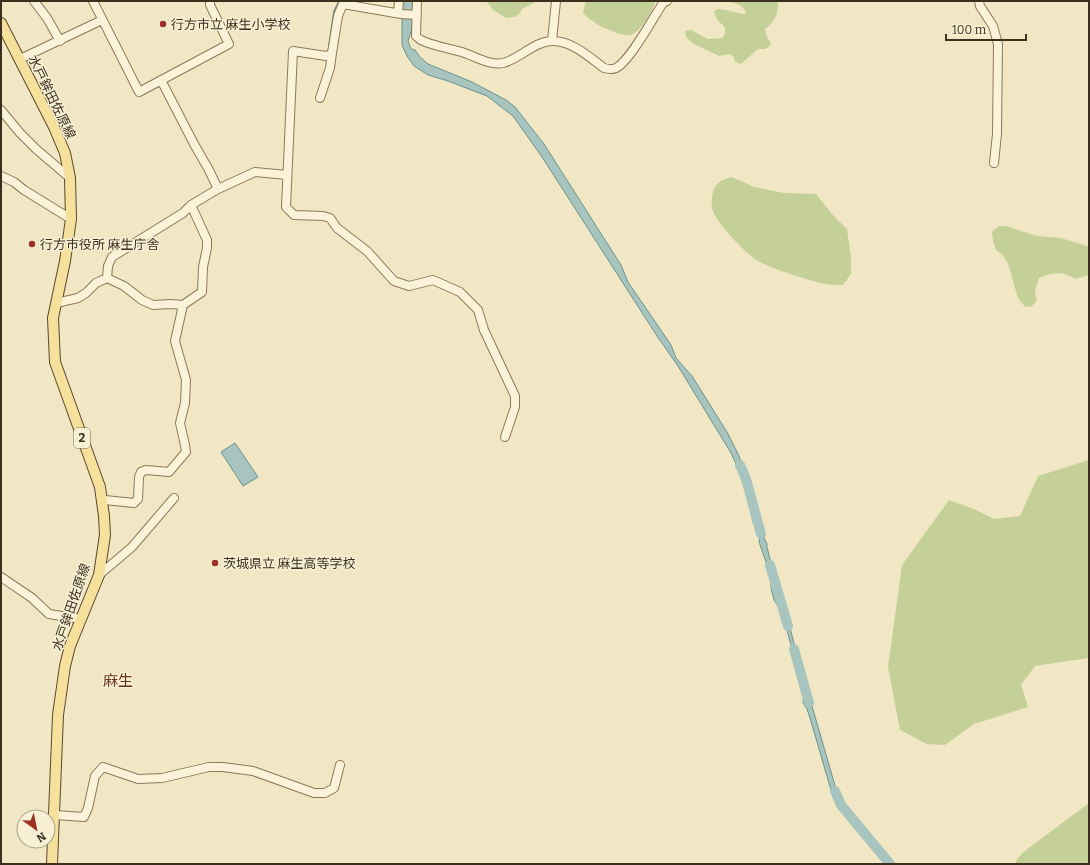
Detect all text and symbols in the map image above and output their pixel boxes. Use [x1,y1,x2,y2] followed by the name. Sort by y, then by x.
[946,16,1026,42] scale bar
[171,17,291,32] place label: 行方市立 麻生小学校
[158,19,168,29] marker: 行方市立 麻生小学校
[952,23,987,37] text: 100 m
[25,53,79,141] street label: 水戸鉾田佐原線
[40,237,160,252] place label: 行方市役所 麻生庁舎
[27,239,37,249] marker: 行方市役所 麻生庁舎
[74,428,90,448] road number: 2
[223,556,356,571] place label: 茨城県立 麻生高等学校
[210,558,220,568] marker: 茨城県立 麻生高等学校
[49,562,93,652] street label: 水戸鉾田佐原線
[103,672,133,690] district label: 麻生
[16,809,56,849] north arrow
[34,829,48,845] text: N

